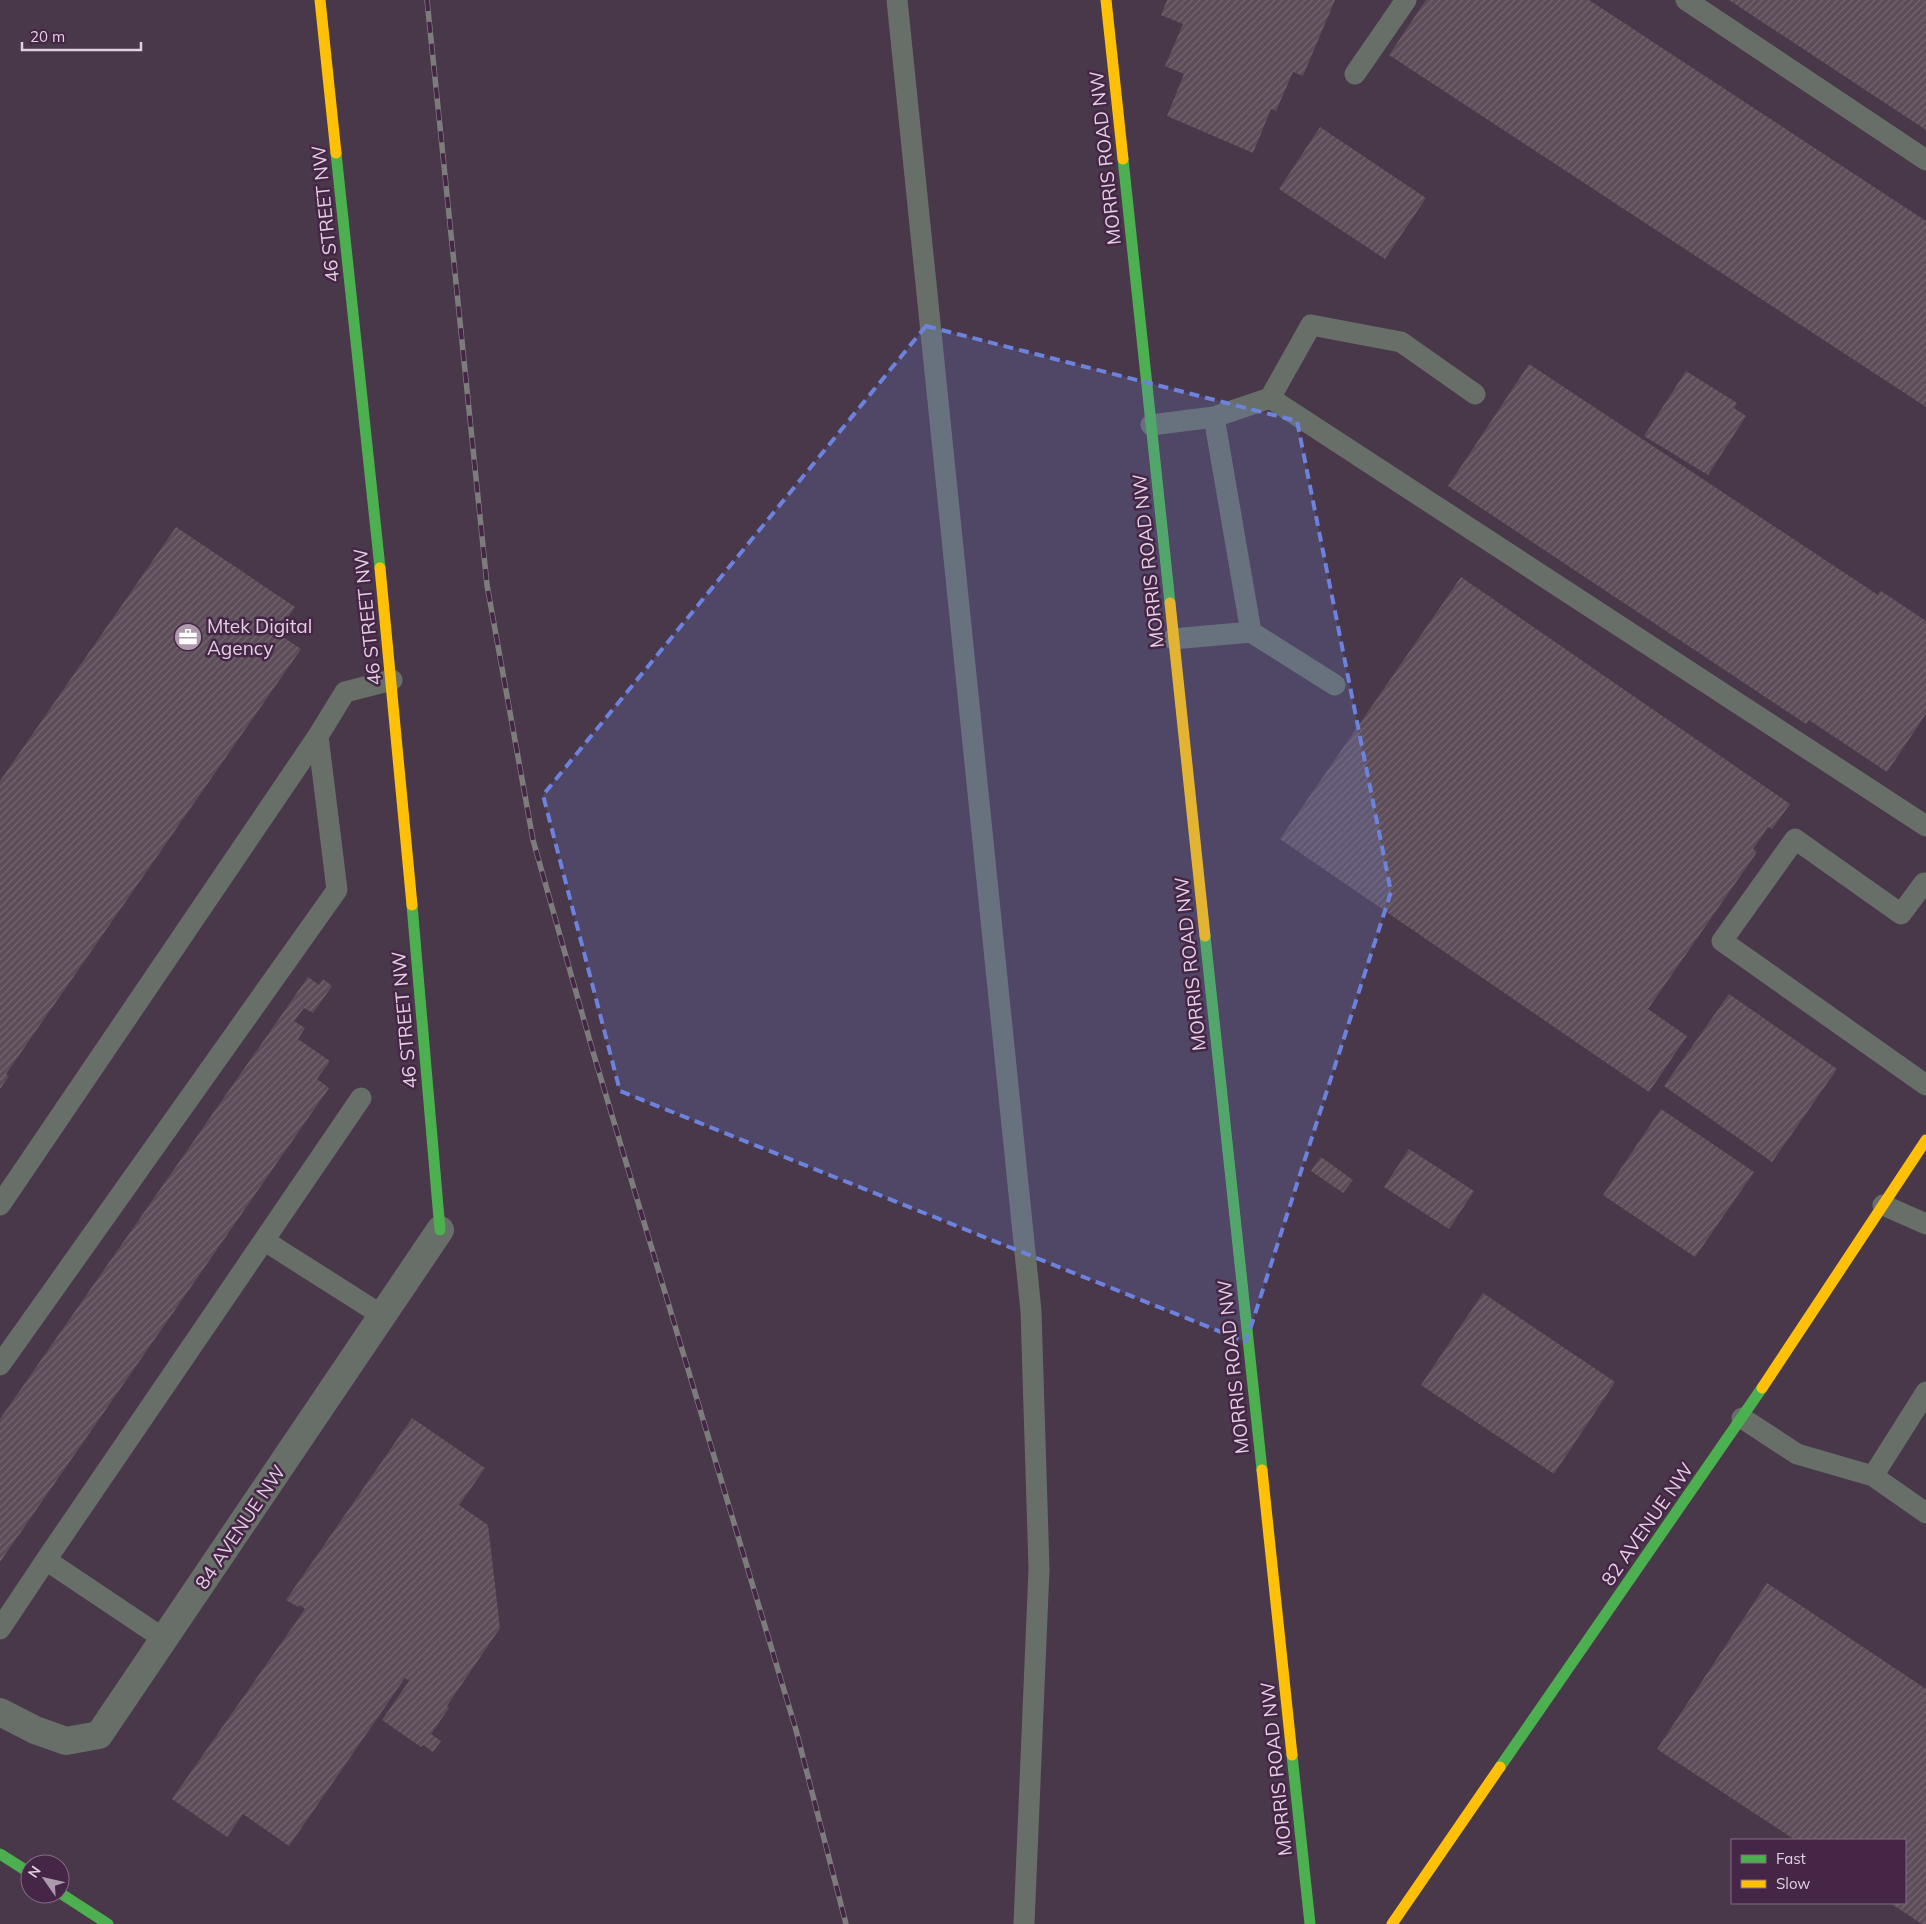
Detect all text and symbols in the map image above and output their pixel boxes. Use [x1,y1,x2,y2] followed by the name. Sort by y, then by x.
[22,20,141,52] scale bar
[30,27,65,46] text: 20 m
[1084,70,1126,246] street label: MORRIS ROAD NW
[306,144,344,284] street label: 46 STREET NW
[1127,473,1169,649] street label: MORRIS ROAD NW
[348,547,386,687] street label: 46 STREET NW
[207,614,312,660] place label: Mtek Digital Agency
[173,622,203,652] office icon: Mtek Digital Agency
[1169,876,1211,1052] street label: MORRIS ROAD NW
[386,950,422,1090] street label: 46 STREET NW
[1212,1279,1254,1455] street label: MORRIS ROAD NW
[1596,1458,1698,1590] street label: 82 AVENUE NW
[190,1460,290,1594] street label: 84 AVENUE NW
[1255,1681,1297,1857] street label: MORRIS ROAD NW
[1731,1839,1906,1904] legend
[1776,1849,1806,1868] text: Fast
[20,1854,70,1904] north arrow
[24,1862,45,1881] text: N
[1776,1874,1810,1893] text: Slow

